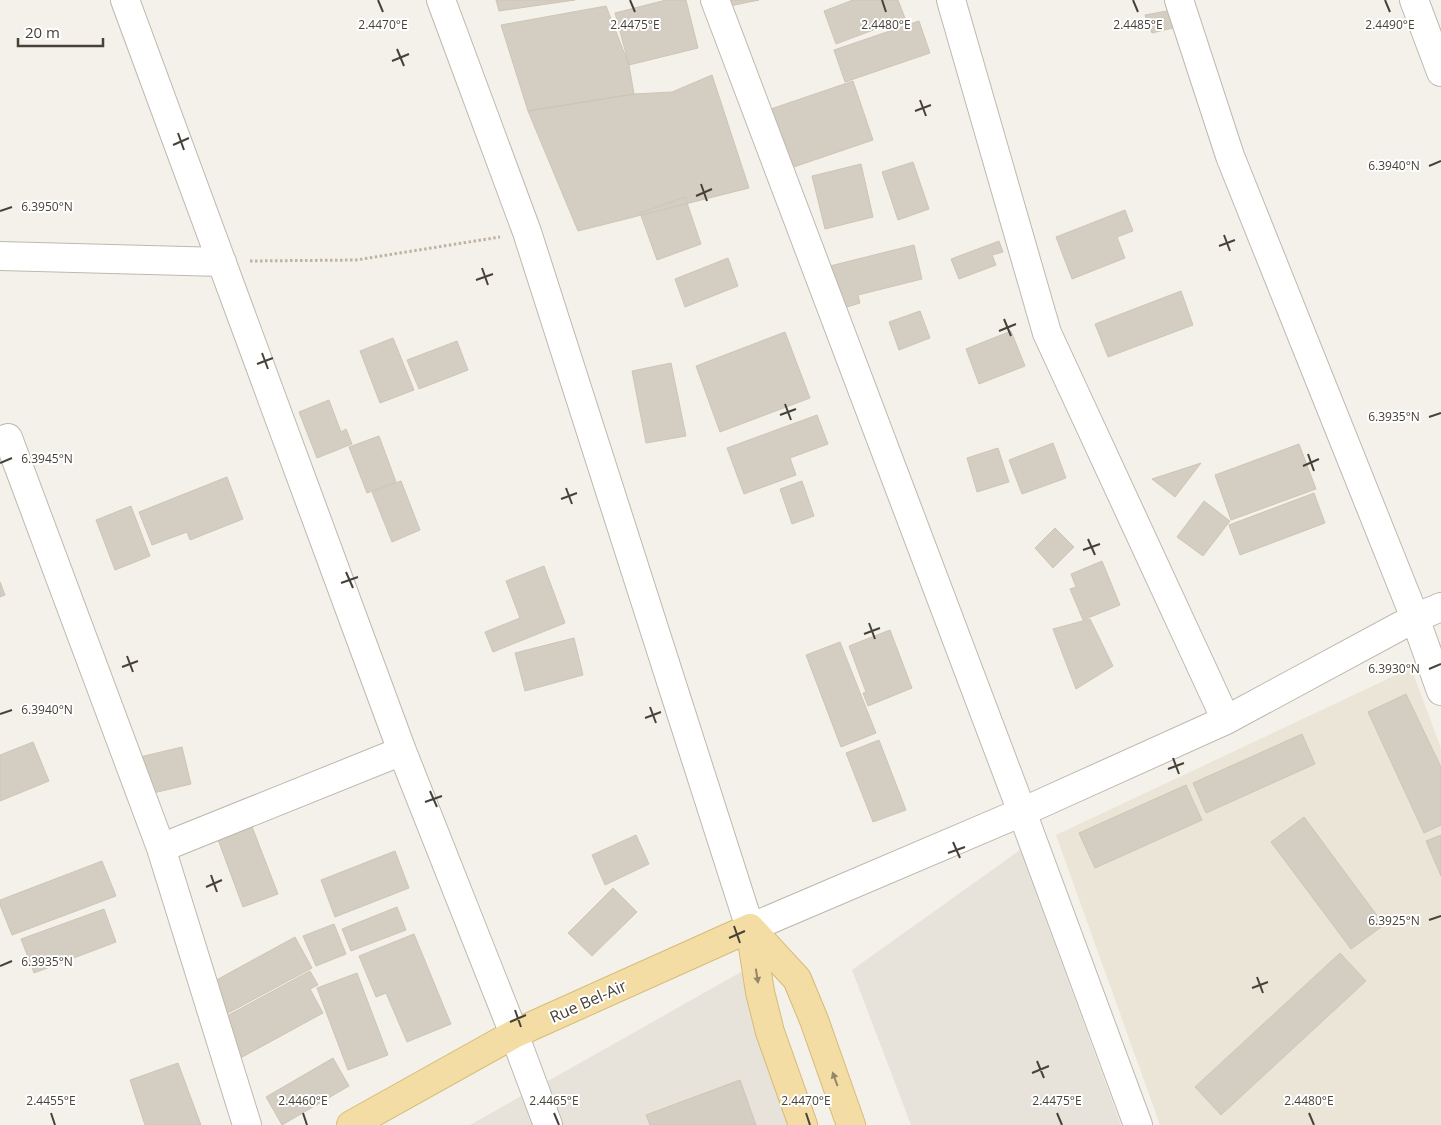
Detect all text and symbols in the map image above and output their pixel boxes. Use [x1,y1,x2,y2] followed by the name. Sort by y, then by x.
[18,15,102,47] scale bar
[358,16,408,33] text: 2.4470°E
[610,16,660,33] text: 2.4475°E
[861,16,911,33] text: 2.4480°E
[1113,16,1163,33] text: 2.4485°E
[1365,16,1415,33] text: 2.4490°E
[25,22,60,42] text: 20 m
[1368,157,1420,174] text: 6.3940°N
[21,198,73,215] text: 6.3950°N
[1368,408,1420,425] text: 6.3935°N
[21,450,73,467] text: 6.3945°N
[1368,660,1420,677] text: 6.3930°N
[21,701,73,718] text: 6.3940°N
[1368,912,1420,929] text: 6.3925°N
[21,953,73,970] text: 6.3935°N
[753,968,761,984] one-way arrow
[546,974,630,1028] street label: Rue Bel-Air
[831,1071,839,1086] one-way arrow
[26,1092,76,1109] text: 2.4455°E
[278,1092,328,1109] text: 2.4460°E
[529,1092,579,1109] text: 2.4465°E
[781,1092,831,1109] text: 2.4470°E
[1032,1092,1082,1109] text: 2.4475°E
[1284,1092,1334,1109] text: 2.4480°E

